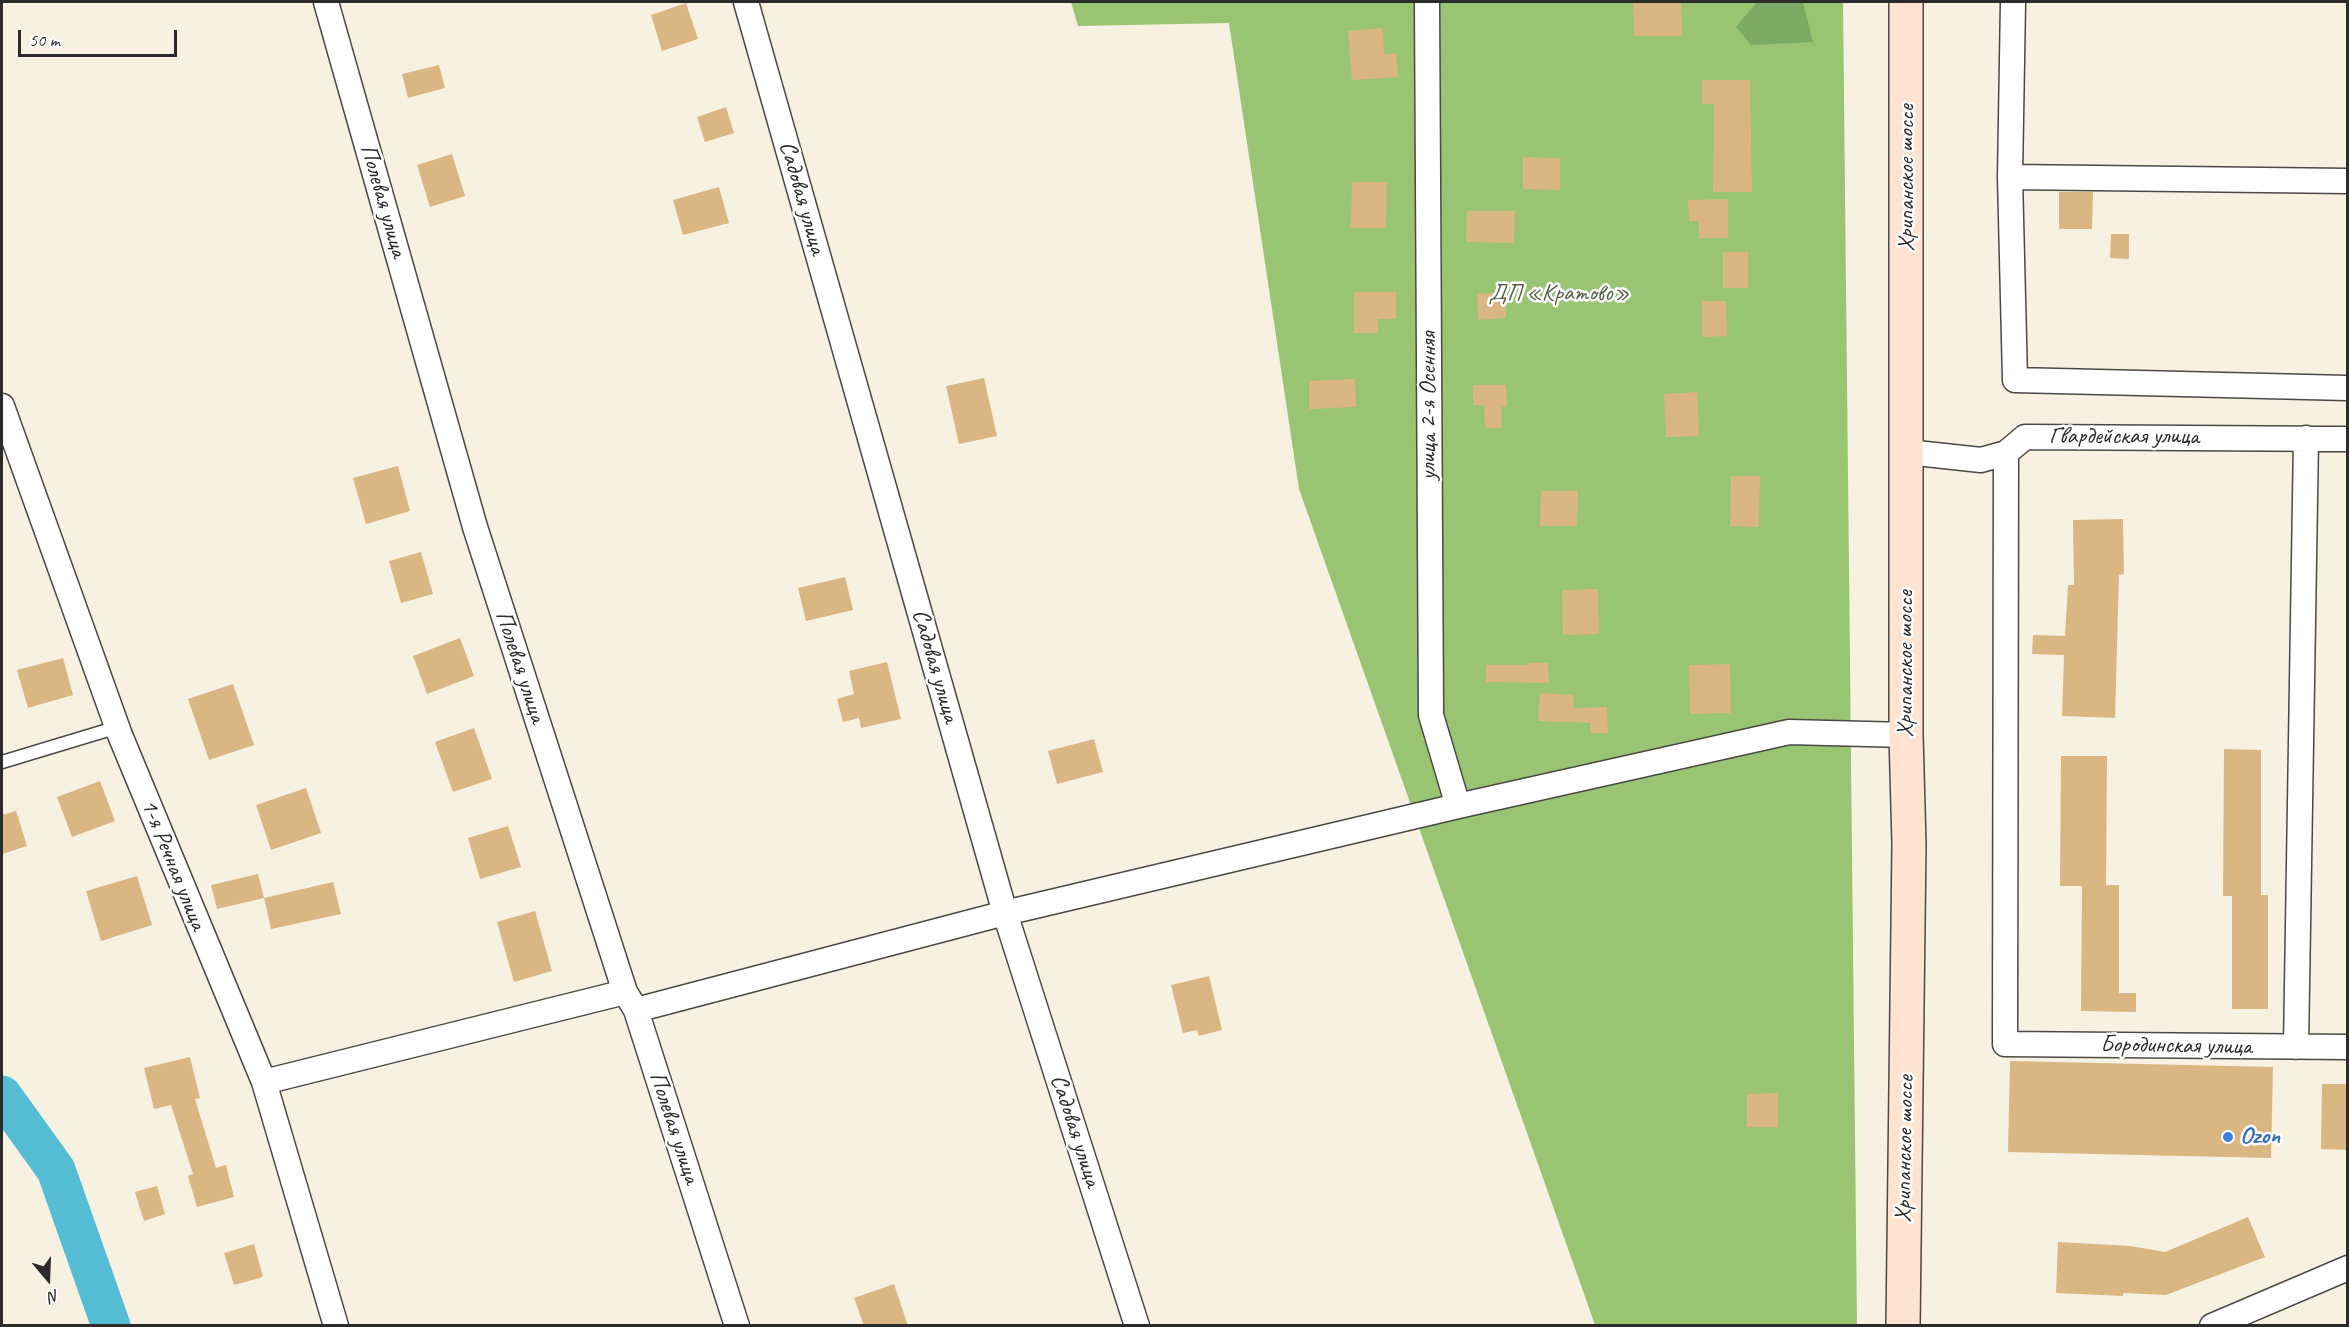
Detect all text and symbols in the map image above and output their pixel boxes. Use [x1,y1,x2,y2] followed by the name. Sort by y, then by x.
[21,18,180,56] scale bar
[29,29,60,51] text: 50 m
[1893,104,1921,252] street label: Хрипанское шоссе
[772,138,832,258] street label: Садовая улица
[353,141,413,261] street label: Полевая улица
[1489,280,1629,308] park label: ДП «Кратово»
[1415,332,1443,480] street label: улица 2-я Осенняя
[2049,423,2199,451] street label: Гвардейская улица
[1892,590,1920,738] street label: Хрипанское шоссе
[905,606,965,726] street label: Садовая улица
[488,607,552,727] street label: Полевая улица
[134,795,212,935] street label: 1-я Речная улица
[2100,1030,2252,1062] street label: Бородинская улица
[642,1068,706,1188] street label: Полевая улица
[1043,1071,1107,1191] street label: Садовая улица
[1889,1075,1921,1223] street label: Хрипанское шоссе
[2240,1123,2280,1151] place label: Ozon
[2221,1130,2235,1144] marker: Ozon
[18,1249,78,1309] north arrow
[46,1285,62,1307] text: N

